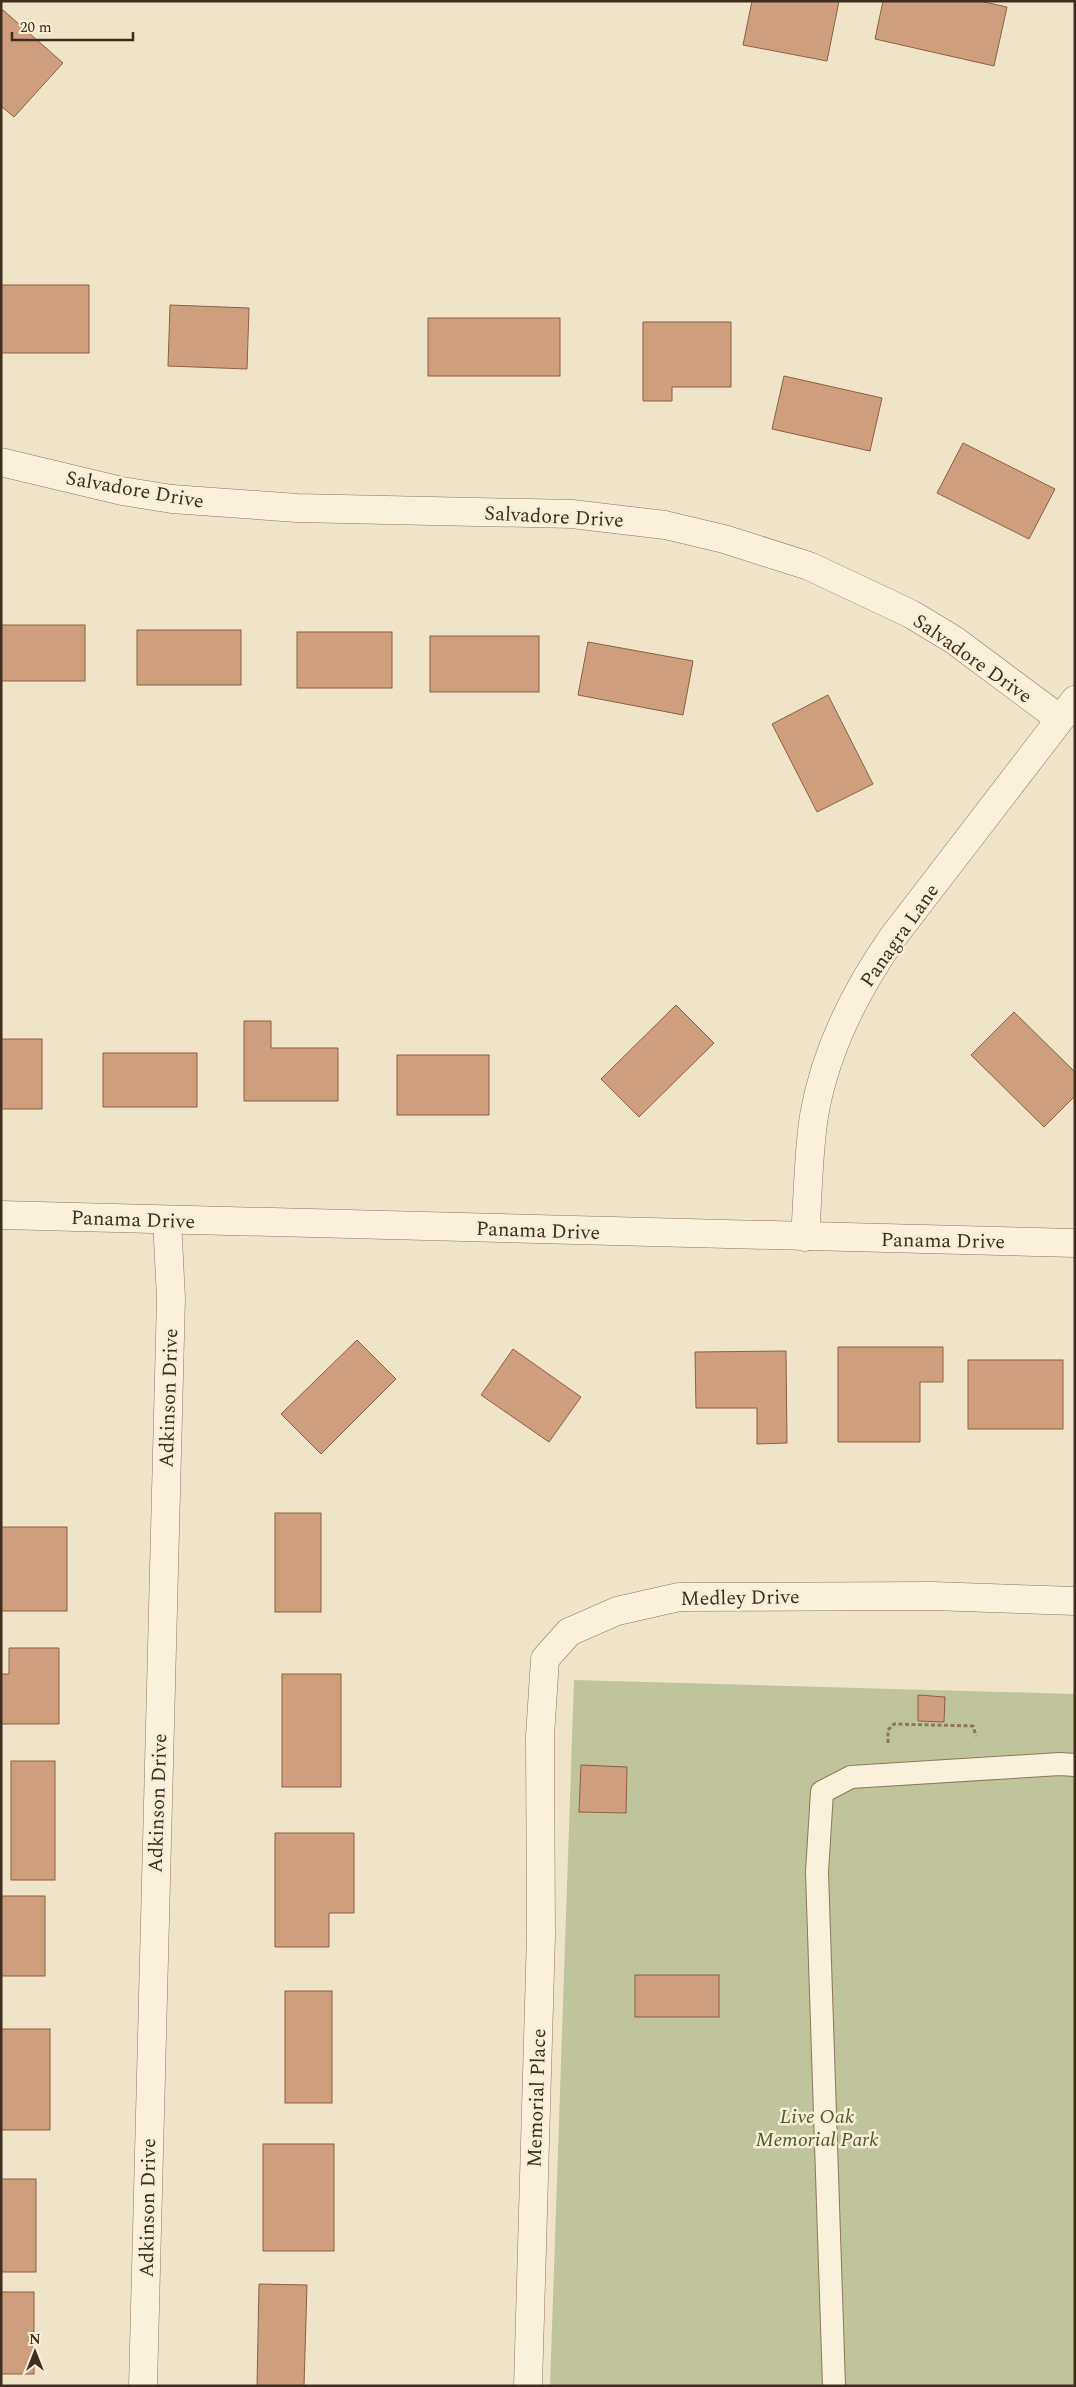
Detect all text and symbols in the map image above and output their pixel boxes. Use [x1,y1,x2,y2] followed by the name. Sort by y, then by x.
[12,10,134,42] scale bar
[20,16,52,39] text: 20 m
[64,463,206,517] street label: Salvadore Drive
[483,498,624,536] street label: Salvadore Drive
[907,607,1038,711] street label: Salvadore Drive
[853,878,947,994] street label: Panagra Lane
[70,1203,196,1237] street label: Panama Drive
[475,1214,601,1248] street label: Panama Drive
[881,1225,1005,1257] street label: Panama Drive
[152,1328,186,1468] street label: Adkinson Drive
[680,1582,800,1614] street label: Medley Drive
[141,1733,175,1873] street label: Adkinson Drive
[520,2028,554,2168] street label: Memorial Place
[755,2102,879,2155] park label: Live Oak Memorial Park
[132,2138,164,2278] street label: Adkinson Drive
[10,2327,60,2377] north arrow
[29,2329,41,2350] text: N

